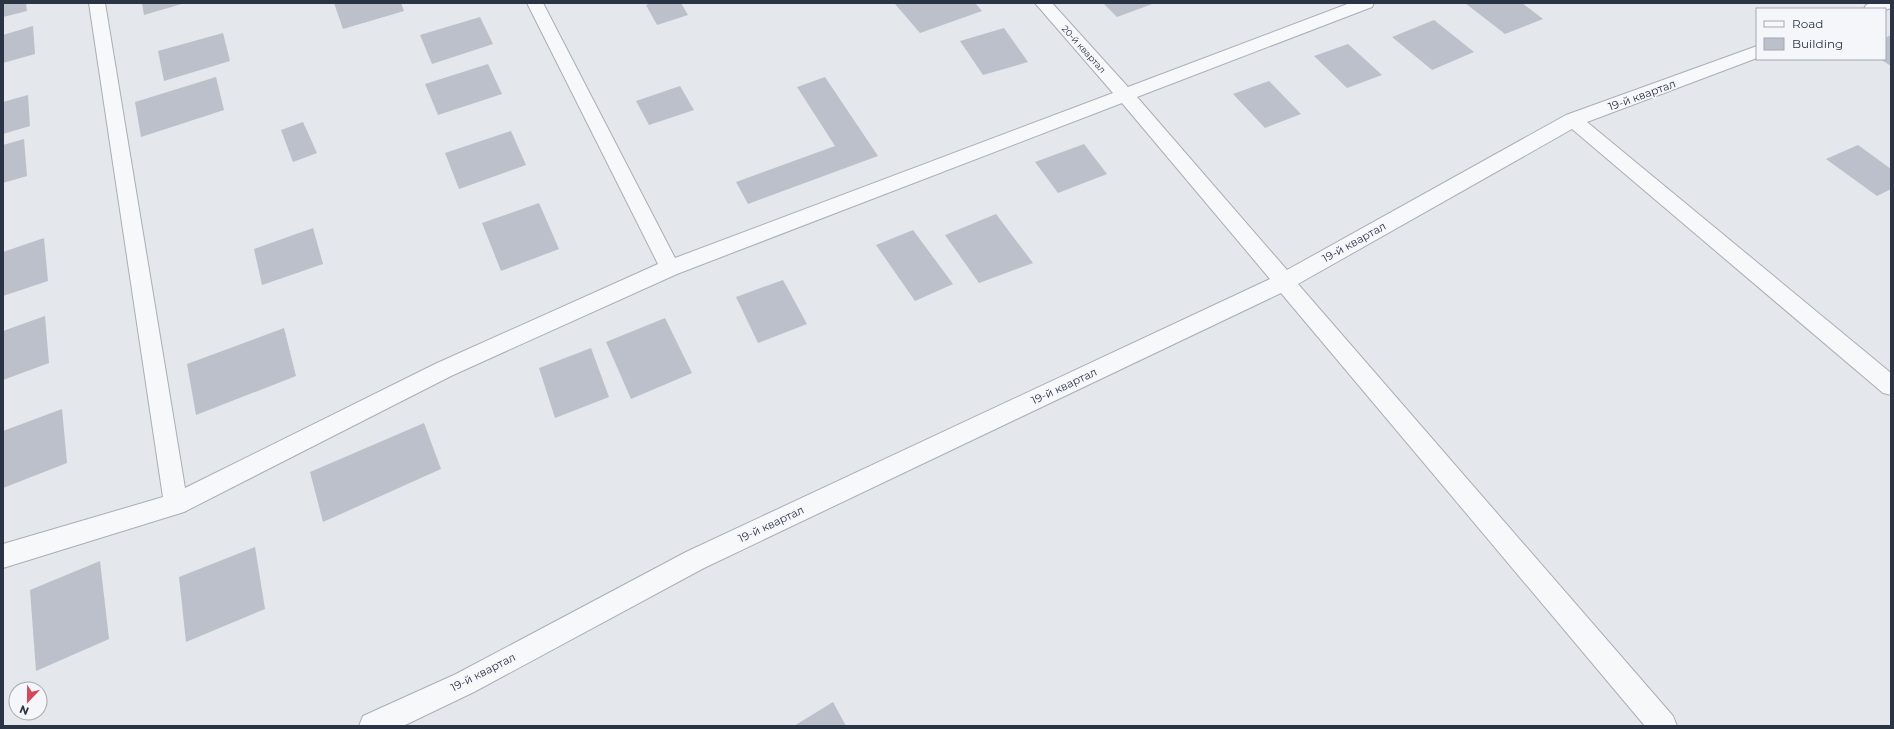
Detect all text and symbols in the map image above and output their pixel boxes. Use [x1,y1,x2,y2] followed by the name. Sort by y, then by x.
[1756,8,1886,60] legend
[1792,16,1823,31] text: Road
[1060,23,1108,75] street label: 20-й квартал
[1792,36,1843,51] text: Building
[1606,76,1678,114] street label: 19-й квартал
[1320,219,1388,265] street label: 19-й квартал
[1029,365,1099,407] street label: 19-й квартал
[736,503,806,545] street label: 19-й квартал
[448,650,518,694] street label: 19-й квартал
[8,681,48,721] north arrow
[18,702,31,718] text: N

